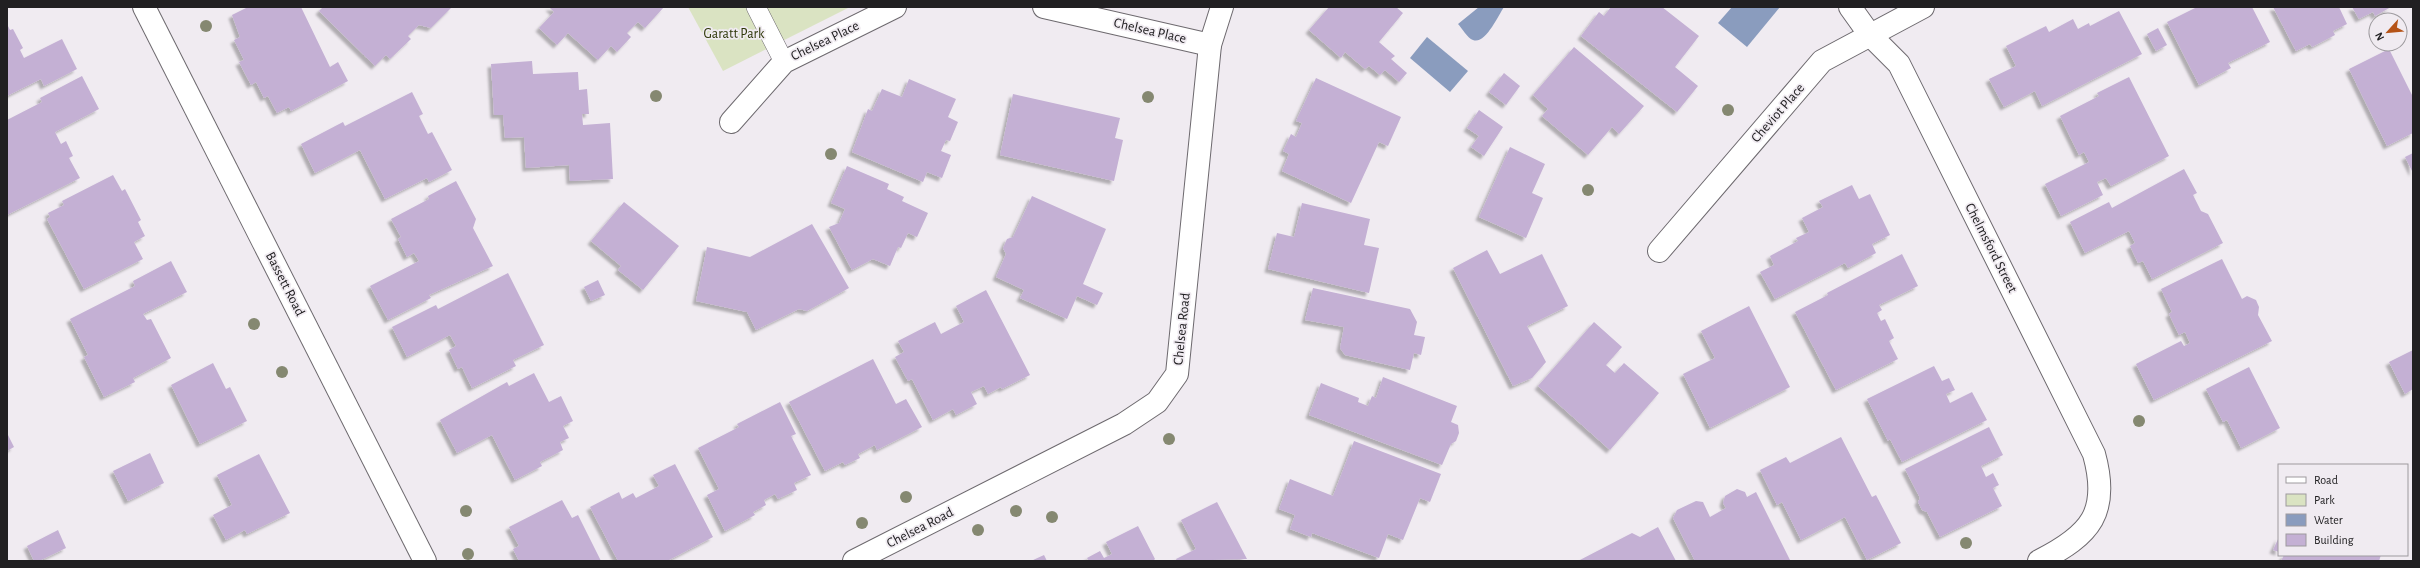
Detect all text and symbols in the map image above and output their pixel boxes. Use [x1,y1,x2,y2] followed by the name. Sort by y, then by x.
[2368,12,2408,52] north arrow
[1112,16,1188,46] street label: Chelsea Place
[789,19,861,63] street label: Chelsea Place
[704,27,765,41] park label: Garatt Park
[2373,30,2386,42] text: N
[1749,81,1807,145] street label: Cheviot Place
[1962,201,2020,296] street label: Chelmsford Street
[263,250,307,318] street label: Bassett Road
[1171,292,1193,366] street label: Chelsea Road
[2278,464,2408,556] legend
[2314,474,2338,486] text: Road
[2314,494,2335,506] text: Park
[884,505,956,551] street label: Chelsea Road
[2314,514,2343,526] text: Water
[2314,534,2354,546] text: Building

